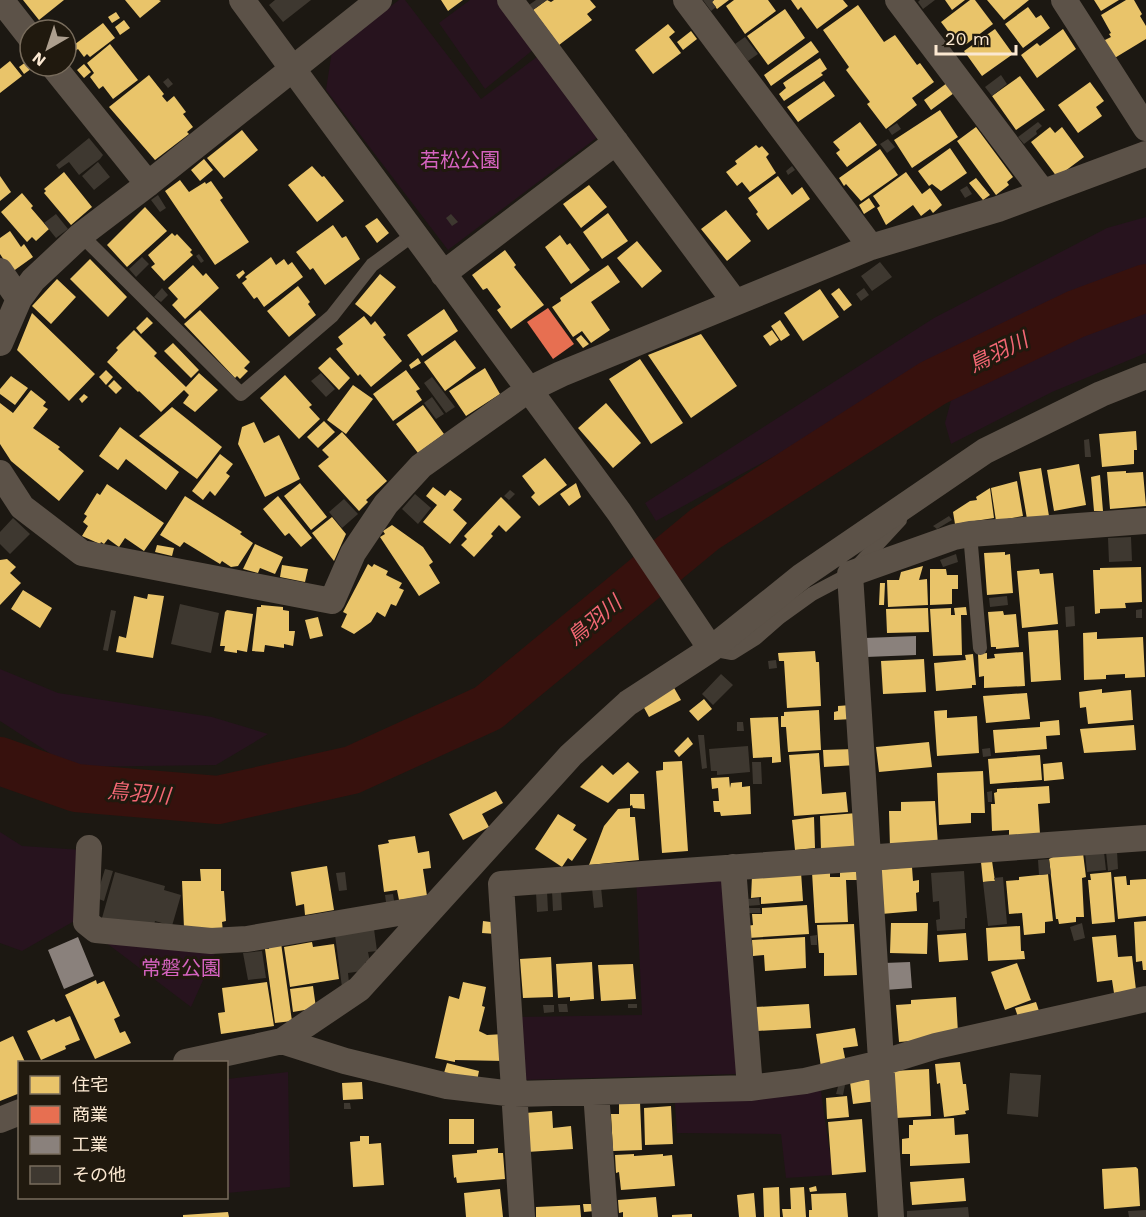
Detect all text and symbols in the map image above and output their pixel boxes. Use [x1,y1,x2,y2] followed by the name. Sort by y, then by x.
[18,18,78,78] north arrow
[936,18,1016,56] scale bar
[945,28,990,49] text: 20 m
[28,48,49,70] text: N
[420,148,500,172] park label: 若松公園
[964,326,1034,377] water label: 鳥羽川
[562,589,628,650] water label: 鳥羽川
[107,778,173,808] water label: 鳥羽川
[141,956,221,980] park label: 常磐公園
[18,1061,228,1199] legend
[72,1074,108,1095] text: 住宅
[72,1104,108,1125] text: 商業
[72,1134,108,1155] text: 工業
[72,1164,126,1185] text: その他

